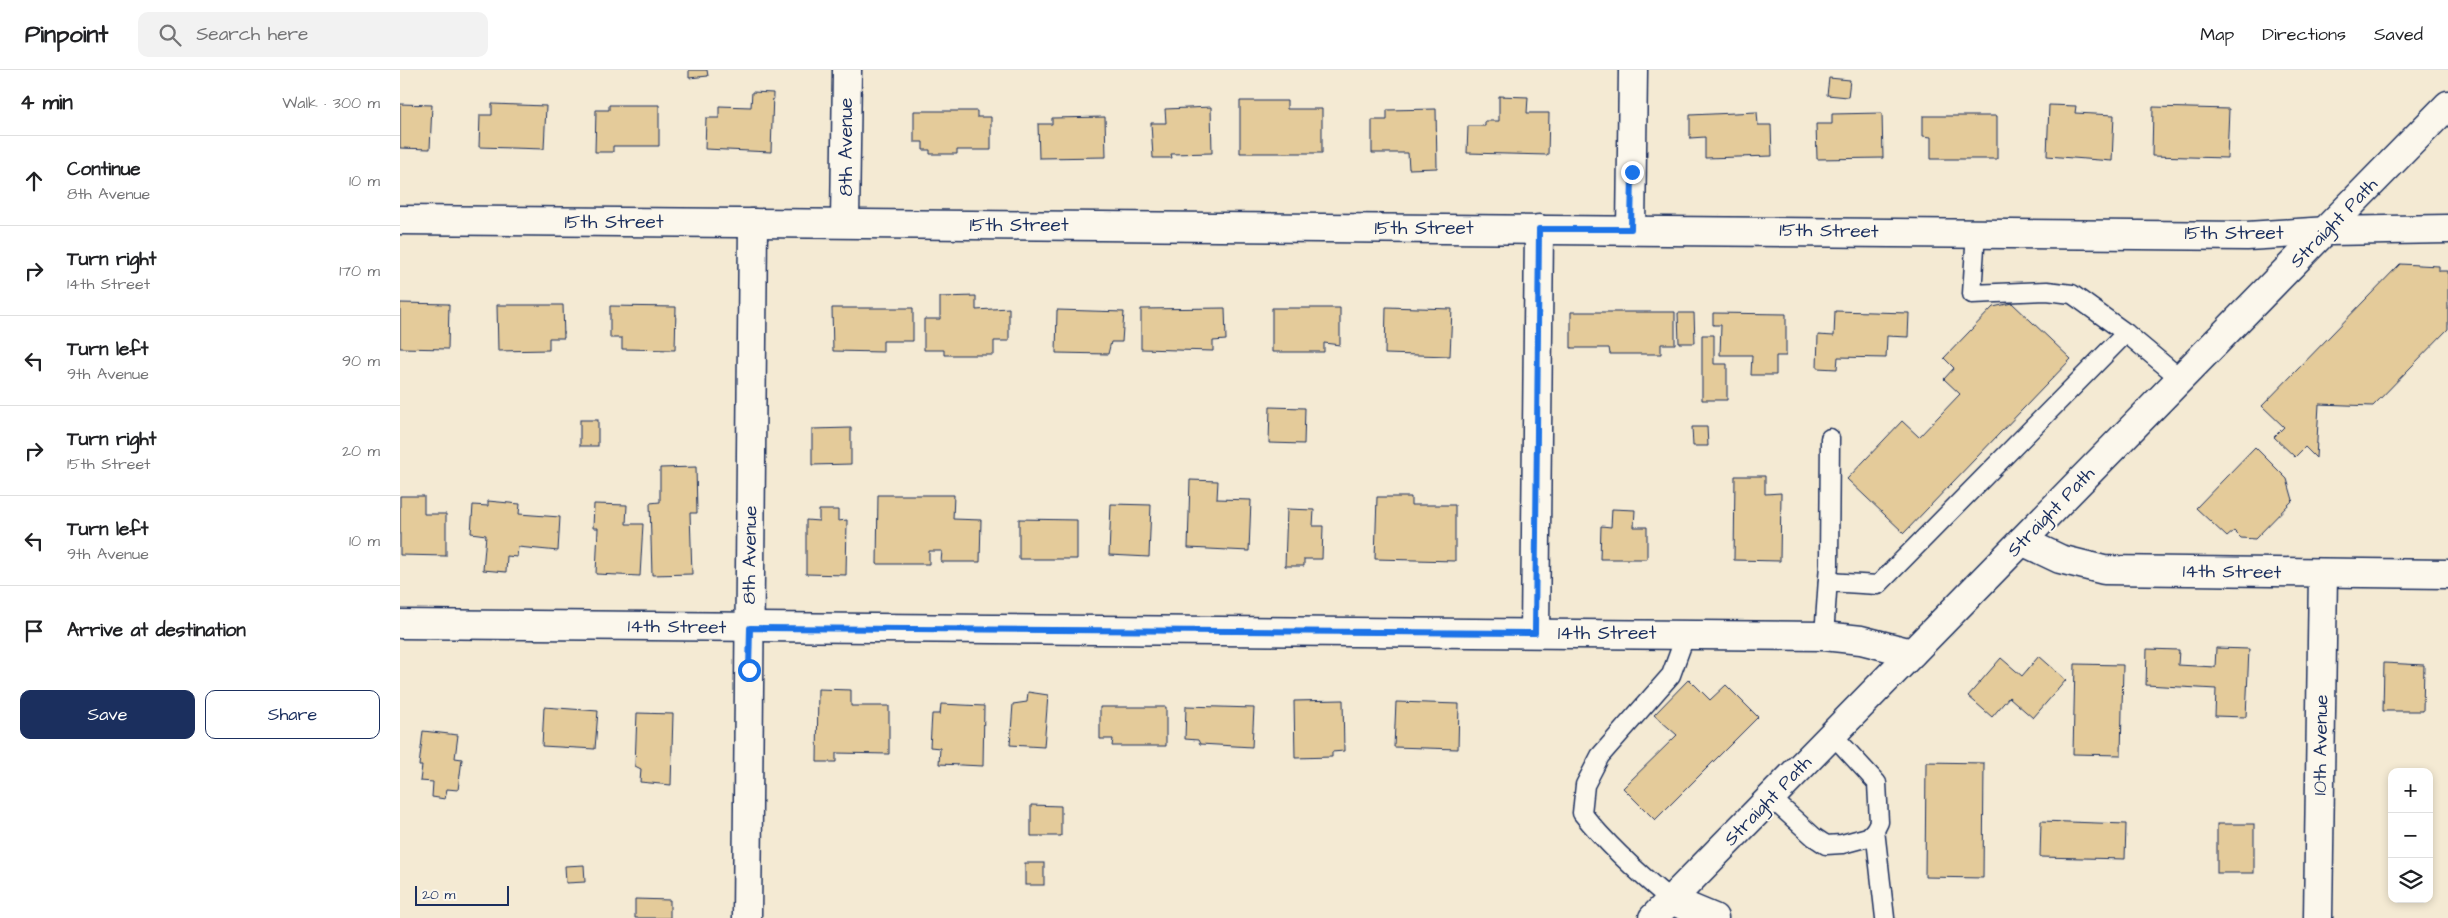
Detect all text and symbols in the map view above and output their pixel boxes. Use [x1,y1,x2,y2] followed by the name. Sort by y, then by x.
[138,12,488,57] search box
[25,18,108,52] text: Pinpoint
[156,21,184,49] icon: search
[196,21,308,48] text: Search here
[2200,22,2234,47] text: Map
[2262,22,2346,47] text: Directions
[2374,22,2423,47] text: Saved
[20,88,73,117] text: 4 min
[282,92,380,114] text: Walk · 300 m
[833,98,860,196] street label: 8th Avenue
[67,156,141,183] text: Continue
[1621,161,1644,184] route end
[20,167,48,195] icon: ahead
[349,170,380,192] text: 10 m
[2284,171,2385,275] street label: Straight Path
[67,183,150,205] text: 8th Avenue
[564,209,664,236] street label: 15th Street
[969,212,1069,239] street label: 15th Street
[1374,215,1474,242] street label: 15th Street
[1779,217,1879,245] street label: 15th Street
[2184,220,2284,247] street label: 15th Street
[67,246,156,273] text: Turn right
[20,257,48,285] icon: right
[339,260,380,282] text: 170 m
[67,273,150,295] text: 14th Street
[67,336,148,363] text: Turn left
[20,347,48,375] icon: left
[342,350,380,372] text: 90 m
[67,363,149,385] text: 9th Avenue
[67,426,156,453] text: Turn right
[20,437,48,465] icon: right
[342,440,380,462] text: 20 m
[67,453,151,475] text: 15th Street
[2001,460,2102,564] street label: Straight Path
[736,505,764,605] street label: 8th Avenue
[67,516,148,543] text: Turn left
[20,527,48,555] icon: left
[349,530,380,552] text: 10 m
[67,543,149,565] text: 9th Avenue
[2182,558,2282,586] street label: 14th Street
[627,613,727,641] street label: 14th Street
[20,617,48,645] icon: arrive
[67,617,246,644] text: Arrive at destination
[1558,620,1657,647] street label: 14th Street
[738,659,761,682] route start
[20,690,195,739] button: Save
[205,690,380,739] button: Share
[2307,694,2335,796] street label: 10th Avenue
[1718,749,1819,853] street label: Straight Path
[2388,768,2433,903] map controls
[2388,768,2433,813] button: +
[2388,813,2433,858] button: −
[2388,858,2433,903] button: layers
[415,883,509,906] scale bar
[422,885,455,905] text: 20 m

